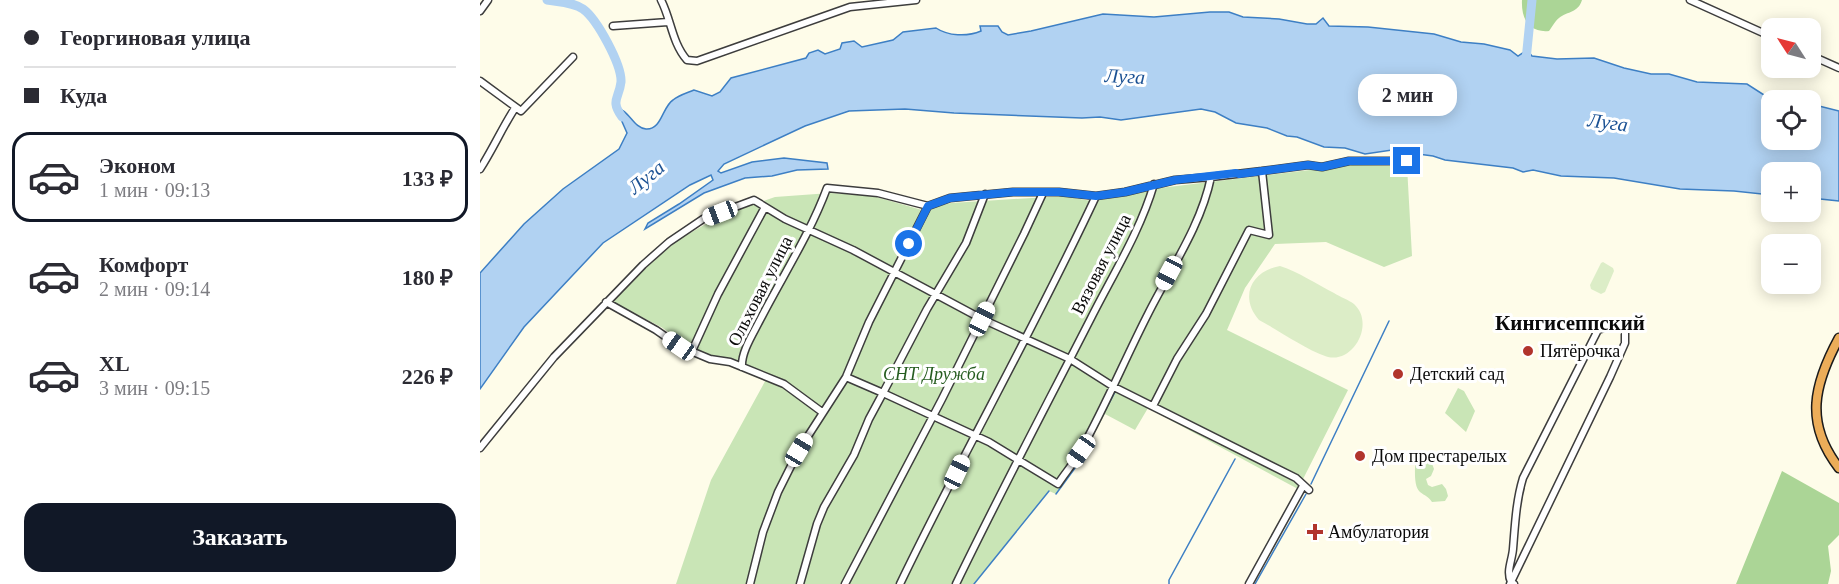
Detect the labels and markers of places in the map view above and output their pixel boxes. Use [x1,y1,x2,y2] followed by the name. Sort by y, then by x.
[1540,341,1620,361] place label: Пятёрочка
[1521,344,1535,358] marker: Пятёрочка
[1410,364,1504,384] place label: Детский сад
[1391,367,1405,381] marker: Детский сад
[1372,446,1507,466] place label: Дом престарелых
[1353,449,1367,463] marker: Дом престарелых
[1328,522,1429,542] place label: Амбулатория
[1306,523,1324,541] marker: Амбулатория

